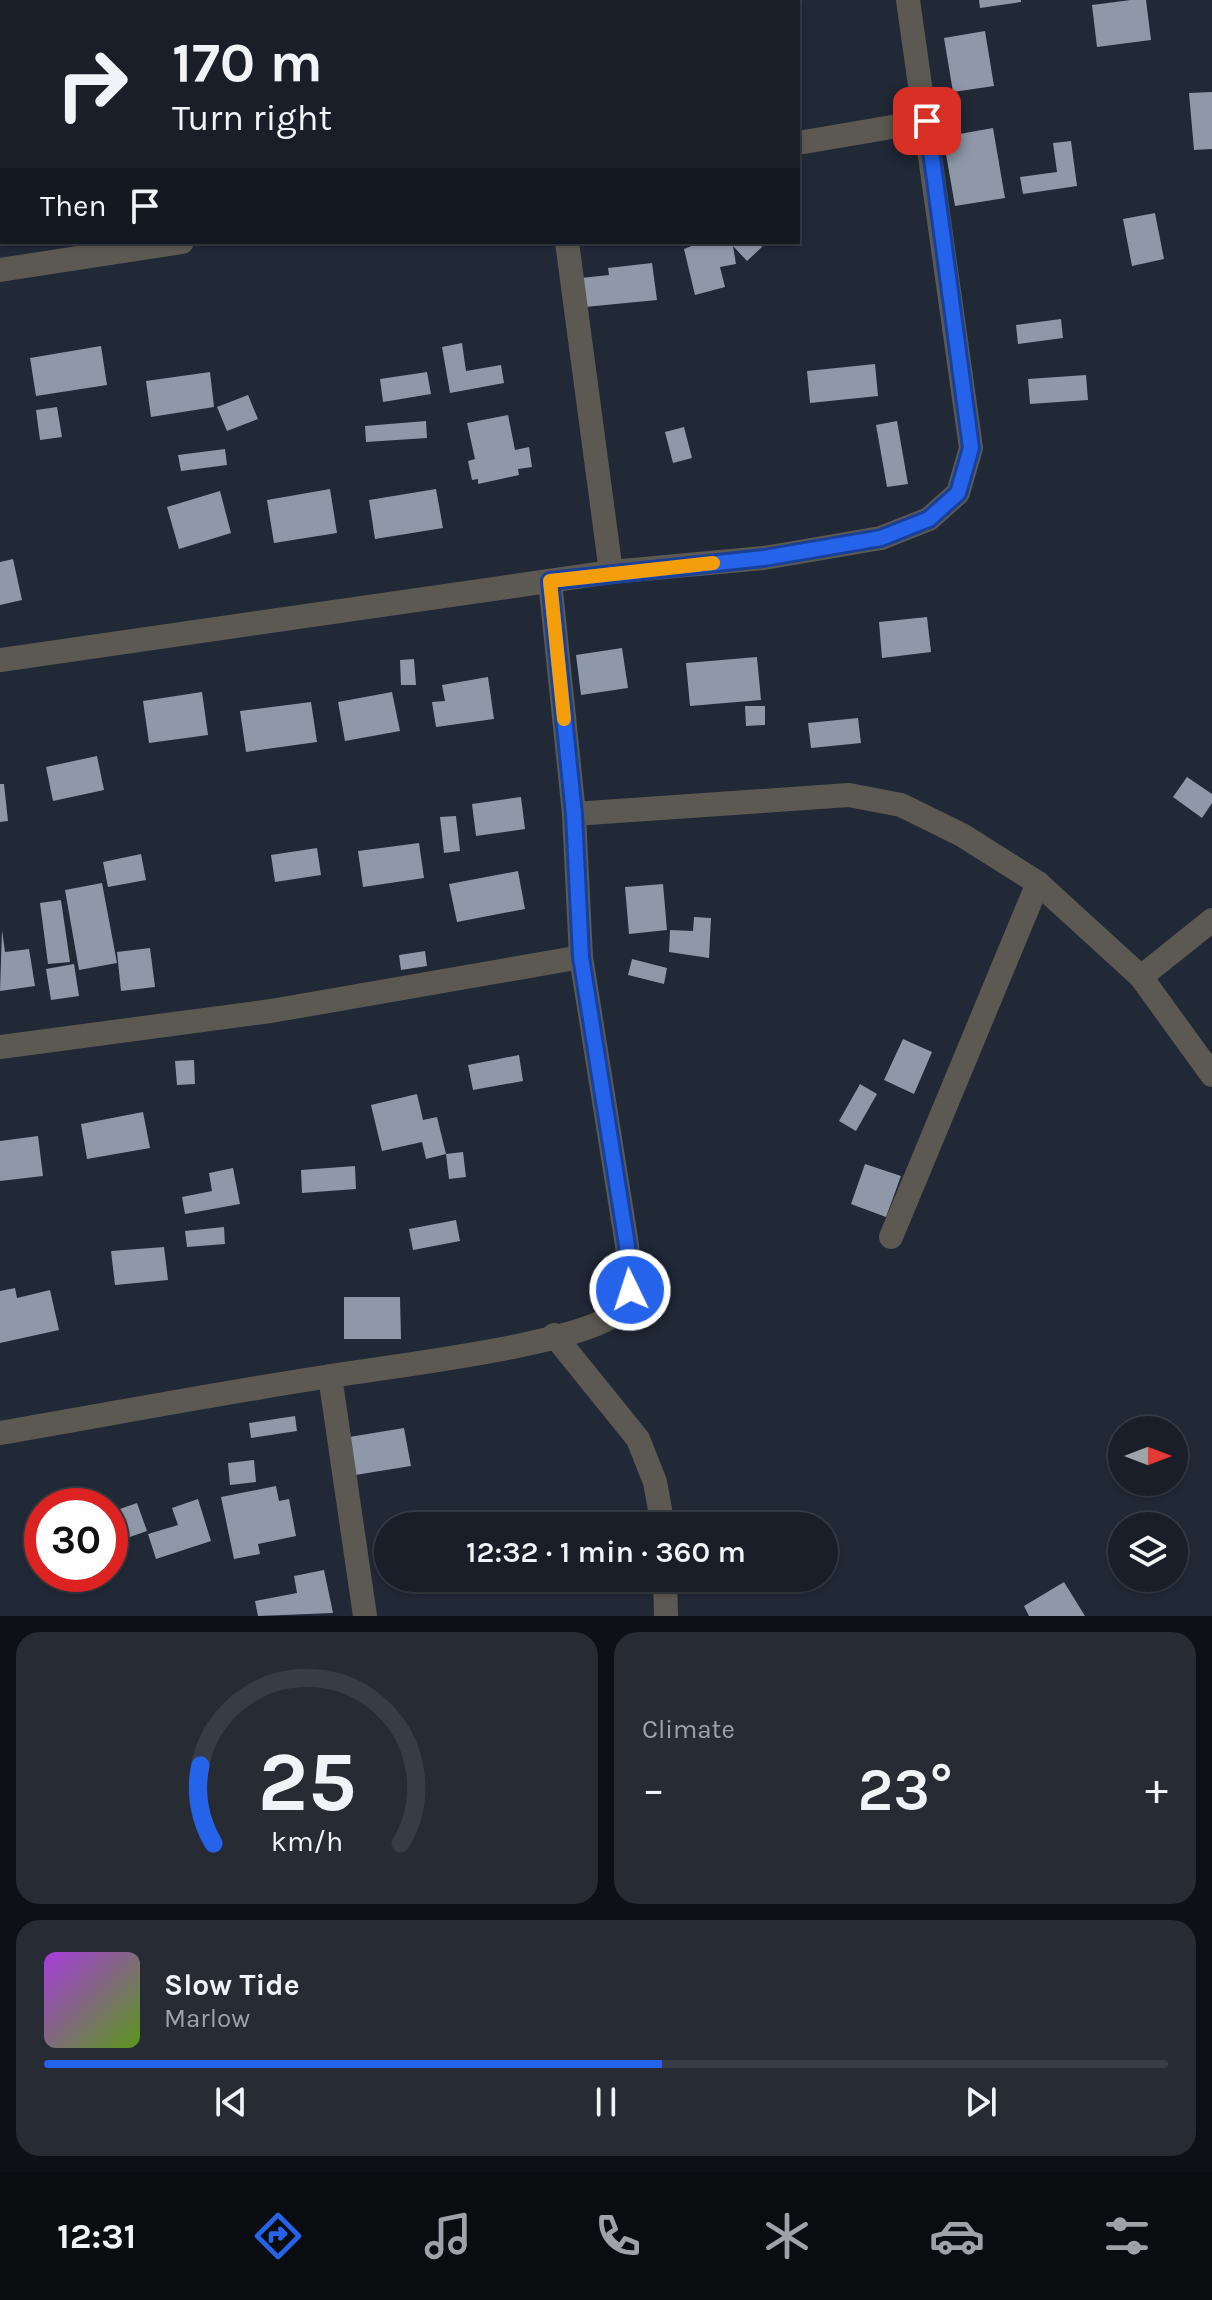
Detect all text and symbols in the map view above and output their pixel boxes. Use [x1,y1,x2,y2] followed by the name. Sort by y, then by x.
[172,30,323,95] text: 170 m
[40,32,144,136] icon: right
[893,87,961,155] pin
[172,97,332,139] text: Turn right
[905,99,949,143] icon: arrive
[123,184,167,228] icon: arrive
[40,188,107,224] text: Then
[588,1248,672,1332] position arrow
[1108,1416,1188,1496] north arrow
[1108,1416,1188,1592] map controls
[24,1488,128,1592] speed limit sign: 30
[1108,1512,1188,1592] button: layers
[466,1534,746,1570] text: 12:32 · 1 min · 360 m
[642,1714,735,1745] text: Climate
[258,1734,356,1831] text: 25
[857,1755,953,1825] text: 23°
[642,1764,665,1815] text: −
[1145,1764,1168,1815] text: +
[271,1825,343,1858] text: km/h
[164,1967,300,2003] text: Slow Tide
[164,2003,250,2034] text: Marlow
[209,2080,253,2124] icon: previous
[584,2080,628,2124] icon: pause
[959,2080,1003,2124] icon: next
[250,2208,306,2264] icon: directions
[420,2208,476,2264] icon: music
[590,2208,646,2264] icon: phone
[759,2208,815,2264] icon: climate
[929,2208,985,2264] icon: car
[1099,2208,1155,2264] icon: filters
[57,2215,136,2257] text: 12:31

